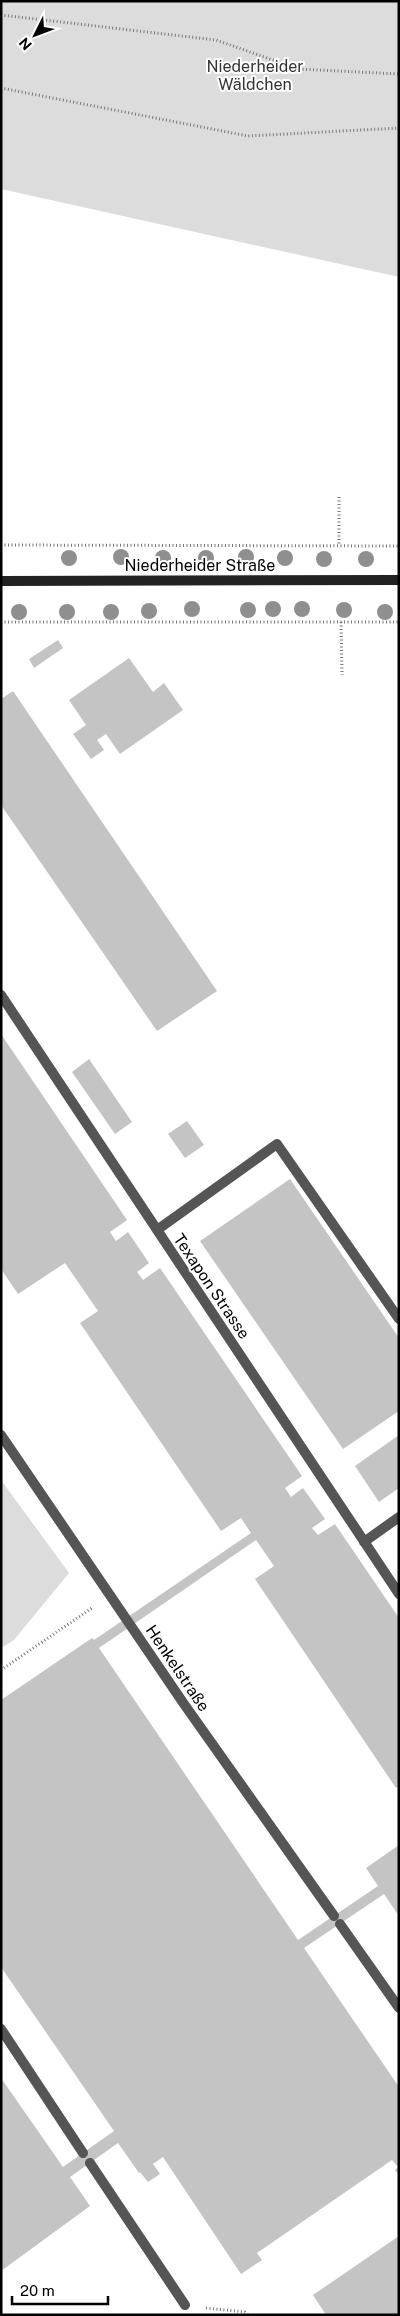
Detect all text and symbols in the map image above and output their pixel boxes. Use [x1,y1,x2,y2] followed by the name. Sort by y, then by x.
[10,10,60,60] north arrow
[16,34,35,53] text: N
[206,57,304,94] park label: Niederheider Wäldchen
[125,556,275,575] street label: Niederheider Straße
[169,1230,254,1342] street label: Texapon Strasse
[142,1621,213,1715] street label: Henkelstraße
[12,2274,109,2306] scale bar
[20,2282,55,2299] text: 20 m

